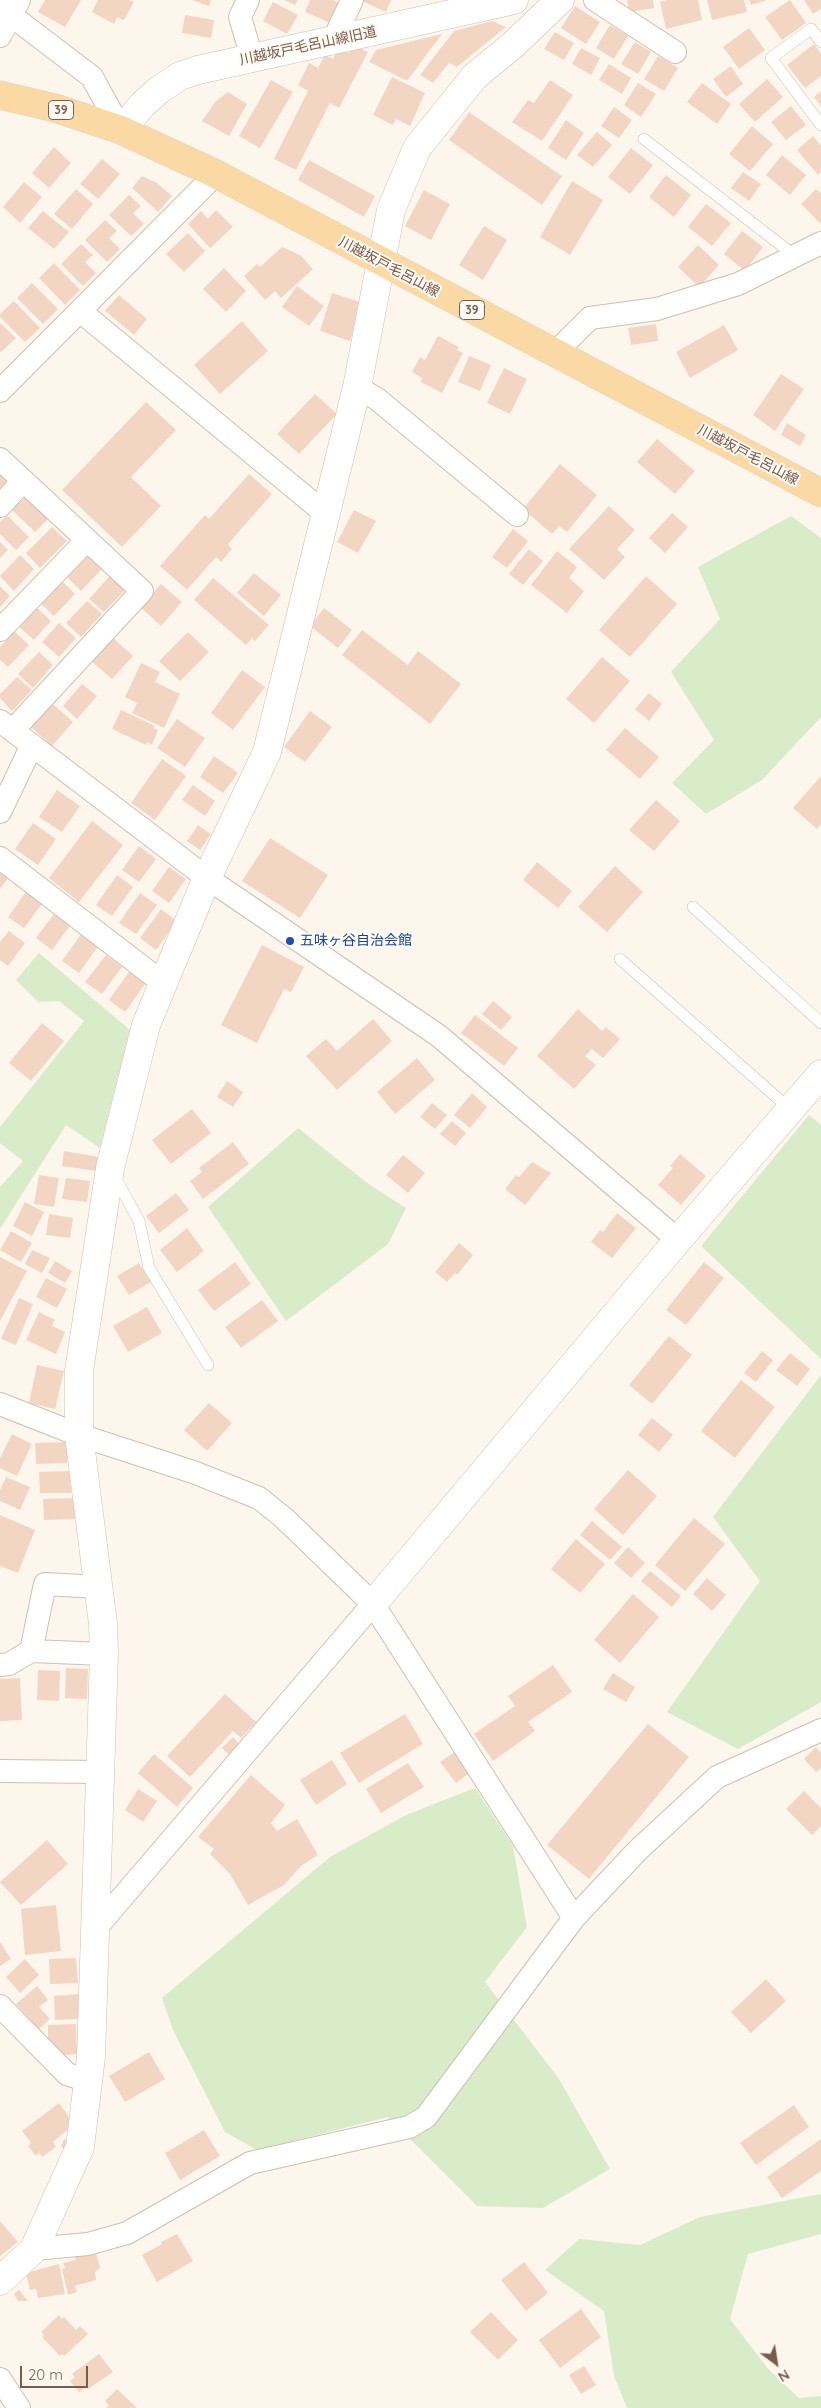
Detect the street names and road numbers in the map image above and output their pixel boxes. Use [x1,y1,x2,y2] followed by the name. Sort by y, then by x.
[238,23,378,69] street label: 川越坂戸毛呂山線旧道
[48,100,74,120] road number: 39
[336,233,442,301] street label: 川越坂戸毛呂山線
[460,300,484,320] road number: 39
[695,421,801,489] street label: 川越坂戸毛呂山線

